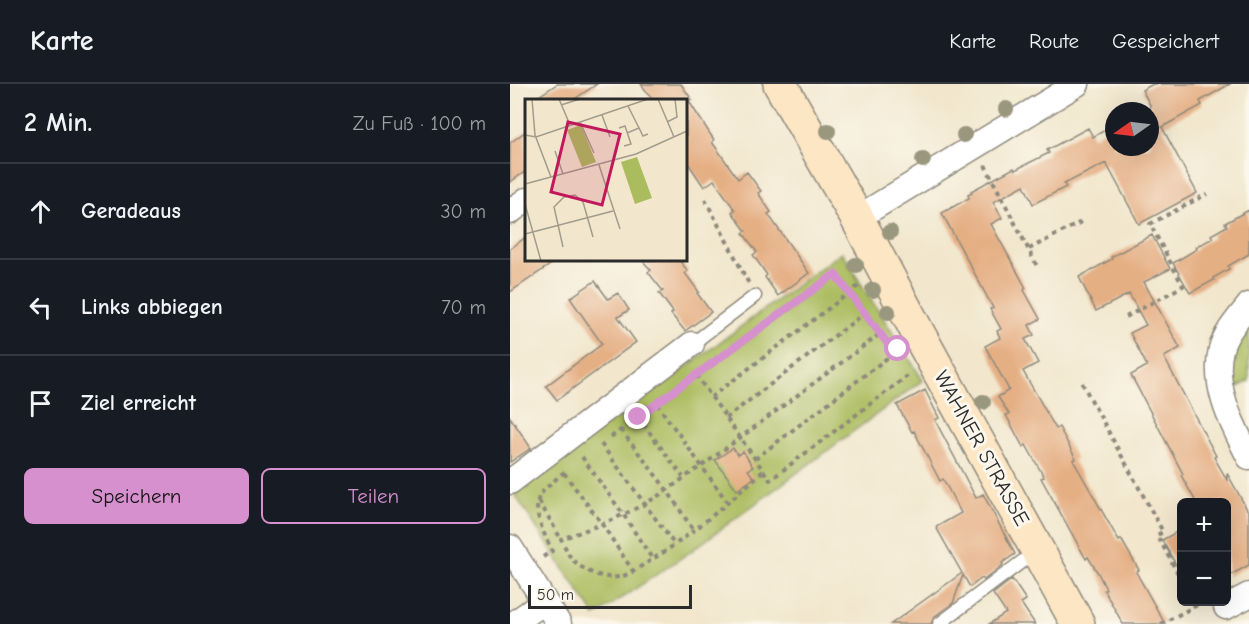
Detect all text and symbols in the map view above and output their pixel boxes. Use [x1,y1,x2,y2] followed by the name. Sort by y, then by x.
[30,25,94,57] text: Karte
[949,29,996,53] text: Karte
[1029,29,1079,53] text: Route
[1112,29,1219,53] text: Gespeichert
[525,99,687,261] inset map
[1105,102,1159,156] north arrow
[24,108,92,138] text: 2 Min.
[353,112,486,135] text: Zu Fuß · 100 m
[24,195,57,228] icon: ahead
[81,198,181,224] text: Geradeaus
[440,200,486,223] text: 30 m
[24,291,57,324] icon: left
[81,294,223,320] text: Links abbiegen
[441,296,486,319] text: 70 m
[884,335,910,361] route start
[929,366,1035,530] street label: WAHNER STRASSE
[24,387,57,420] icon: arrive
[81,390,196,416] text: Ziel erreicht
[624,403,650,429] route end
[24,468,249,524] button: Speichern
[261,468,486,524] button: Teilen
[1177,498,1231,606] map controls
[1177,498,1231,552] button: +
[1177,552,1231,606] button: −
[528,582,692,610] scale bar
[537,586,574,604] text: 50 m

